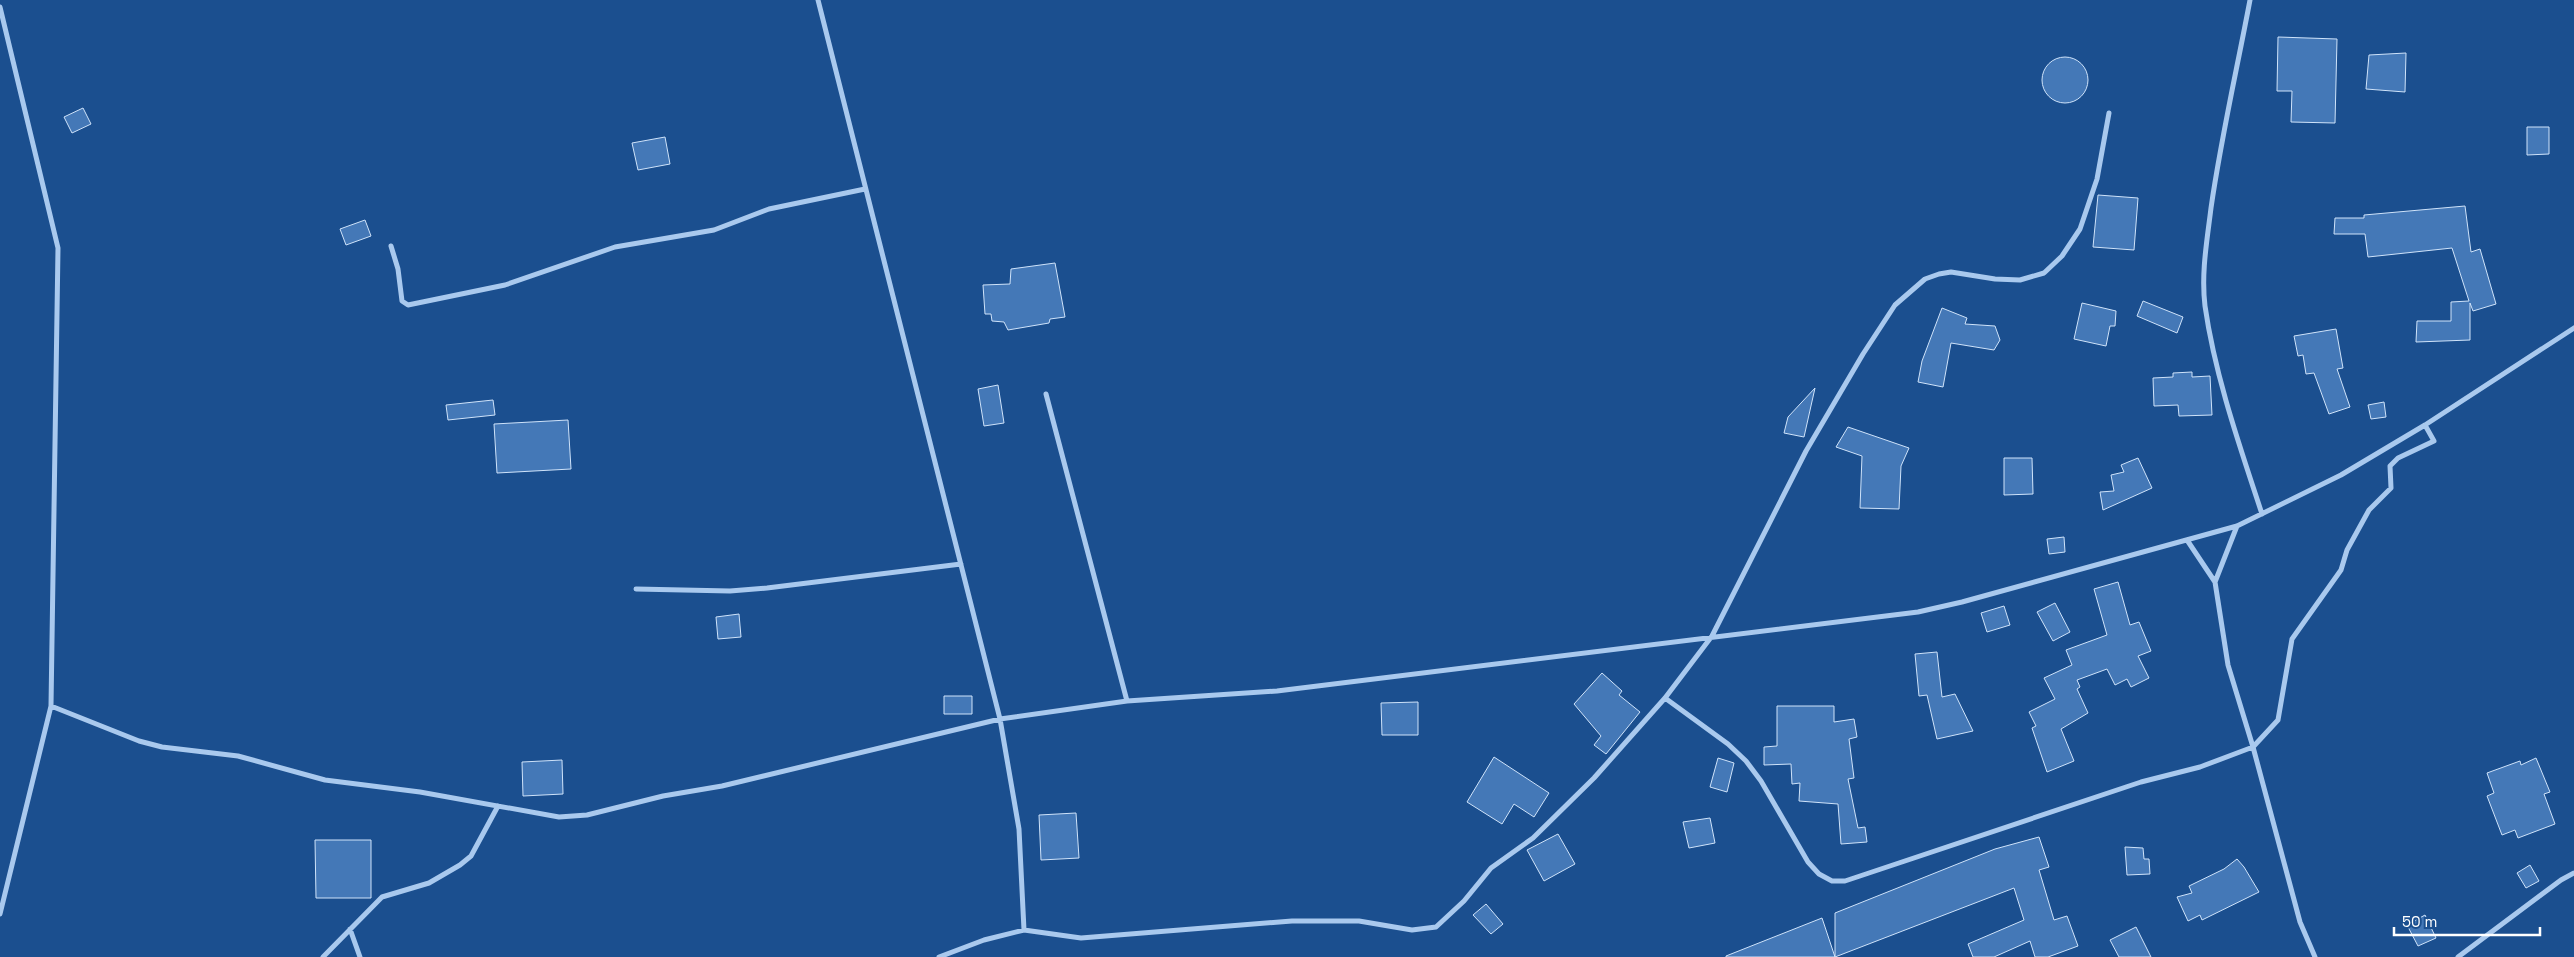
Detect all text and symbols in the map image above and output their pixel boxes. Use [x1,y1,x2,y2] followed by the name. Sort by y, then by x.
[2394,904,2540,936] scale bar
[2402,912,2437,931] text: 50 m

